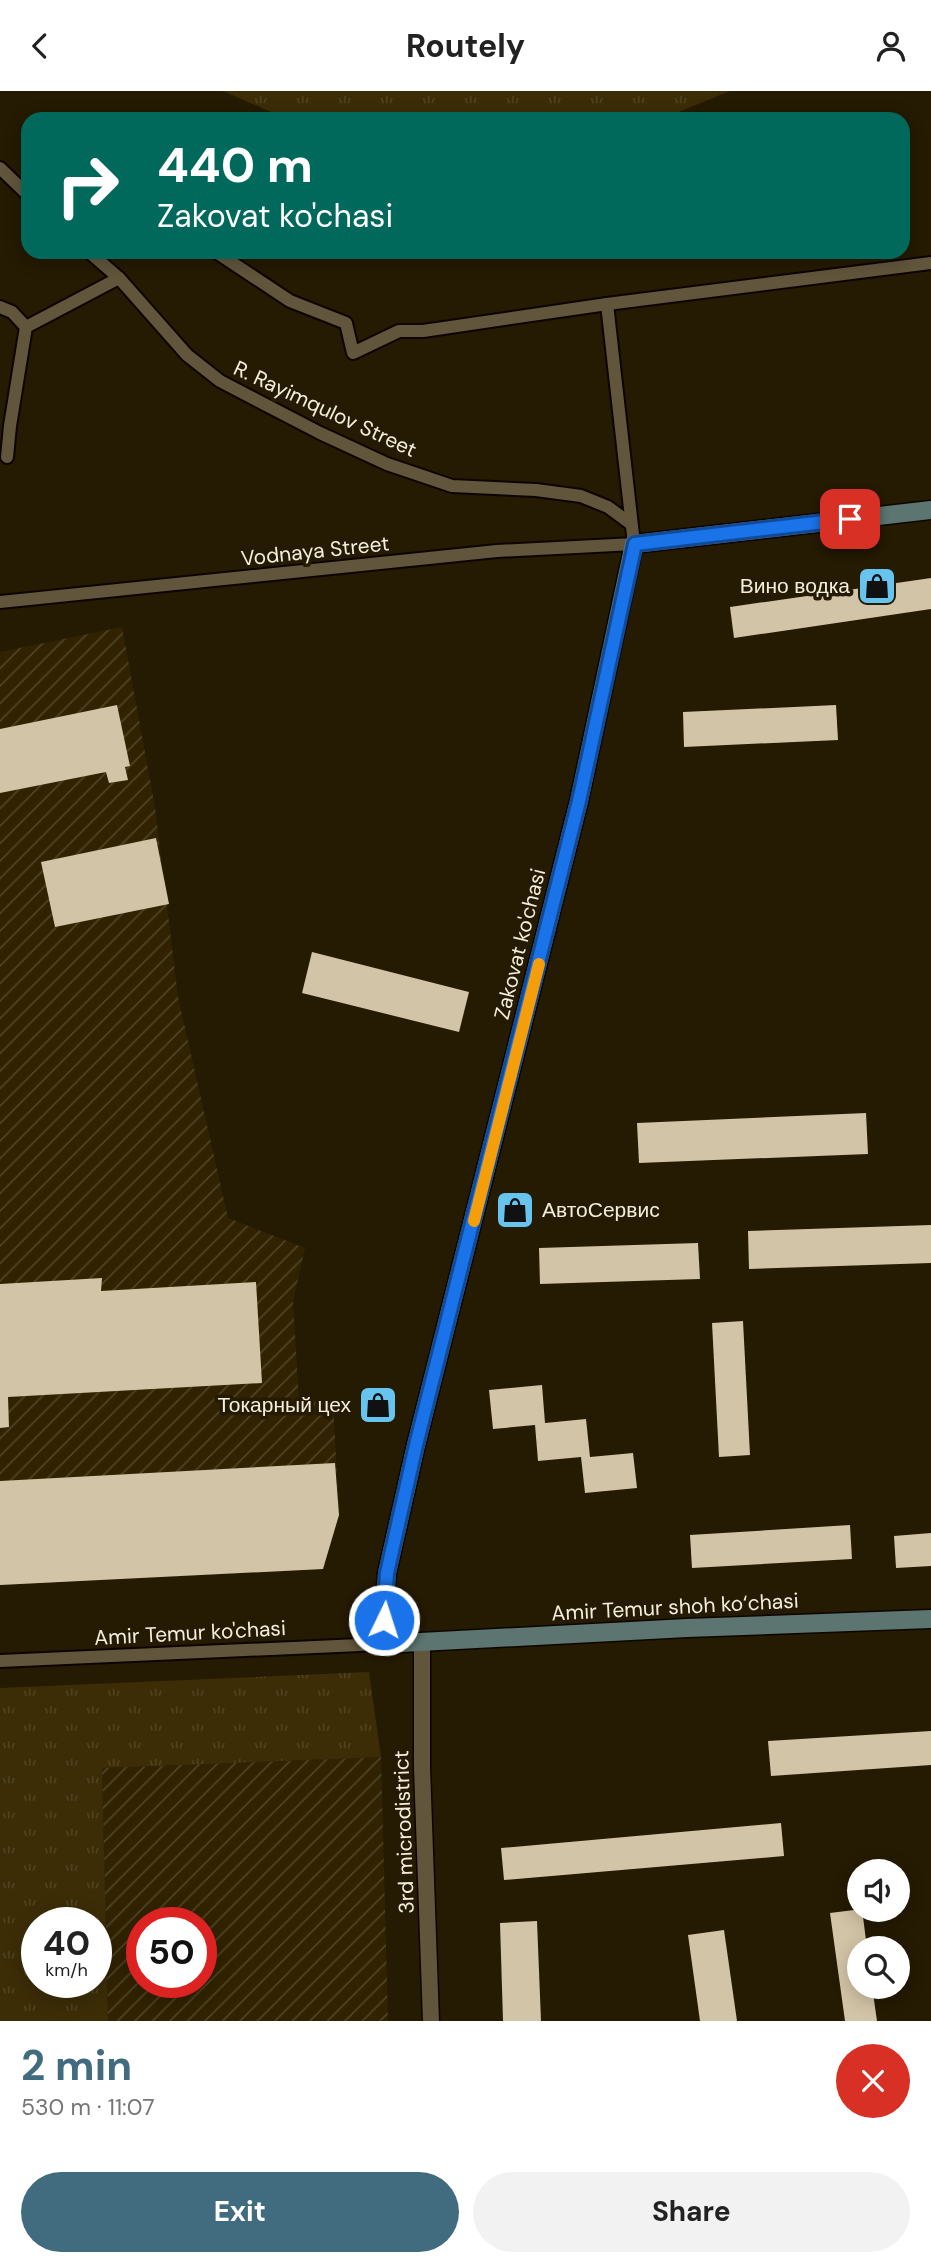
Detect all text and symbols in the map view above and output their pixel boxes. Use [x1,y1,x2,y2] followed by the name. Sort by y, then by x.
[406,25,525,67] text: Routely
[21,27,59,65] icon: back
[872,27,910,65] icon: person
[157,133,313,197] text: 440 m
[42,140,133,231] icon: right
[157,195,393,237] text: Zakovat ko'chasi
[229,354,421,464] street label: R. Rayimqulov Street
[820,489,880,549] pin
[831,500,869,538] icon: arrive
[239,529,391,573] street label: Vodnaya Street
[856,565,898,607] shop icon: Вино водка
[740,572,850,600] place label: Вино водка
[488,865,552,1023] street label: Zakovat ko'chasi
[494,1189,536,1231] shop icon: АвтоСервис
[542,1196,660,1224] place label: АвтоСервис
[357,1384,399,1426] shop icon: Токарный цех
[218,1391,351,1419] place label: Токарный цех
[347,1583,421,1657] position arrow
[551,1587,799,1627] street label: Amir Temur shoh ko‘chasi
[93,1614,287,1652] street label: Amir Temur ko'chasi
[387,1750,421,1914] street label: 3rd microdistrict
[847,1859,910,1999] map controls
[847,1859,910,1922] button: sound
[126,1907,217,1998] speed limit sign: 50
[43,1920,90,1966] text: 40
[847,1936,910,1999] button: search
[45,1958,88,1982] text: km/h
[21,2038,132,2093] text: 2 min
[836,2044,910,2118] button: close
[21,2092,154,2122] text: 530 m · 11:07
[21,2172,459,2252] button: Exit
[473,2172,910,2252] button: Share

